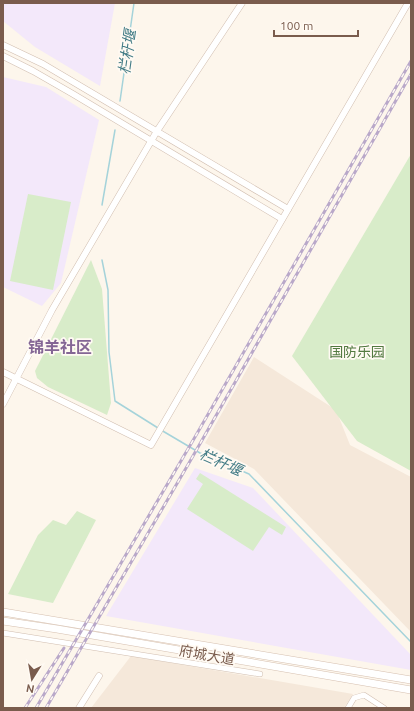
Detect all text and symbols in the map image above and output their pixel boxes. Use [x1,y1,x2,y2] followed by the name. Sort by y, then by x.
[274,12,358,38] scale bar
[280,19,313,32] text: 100 m
[115,26,139,75] water label: 栏杆堰
[28,338,92,356] district label: 锦羊社区
[329,344,385,360] park label: 国防乐园
[197,445,248,480] water label: 栏杆堰
[178,642,236,668] street label: 府城大道
[12,659,52,699] north arrow
[25,682,35,695] text: N

